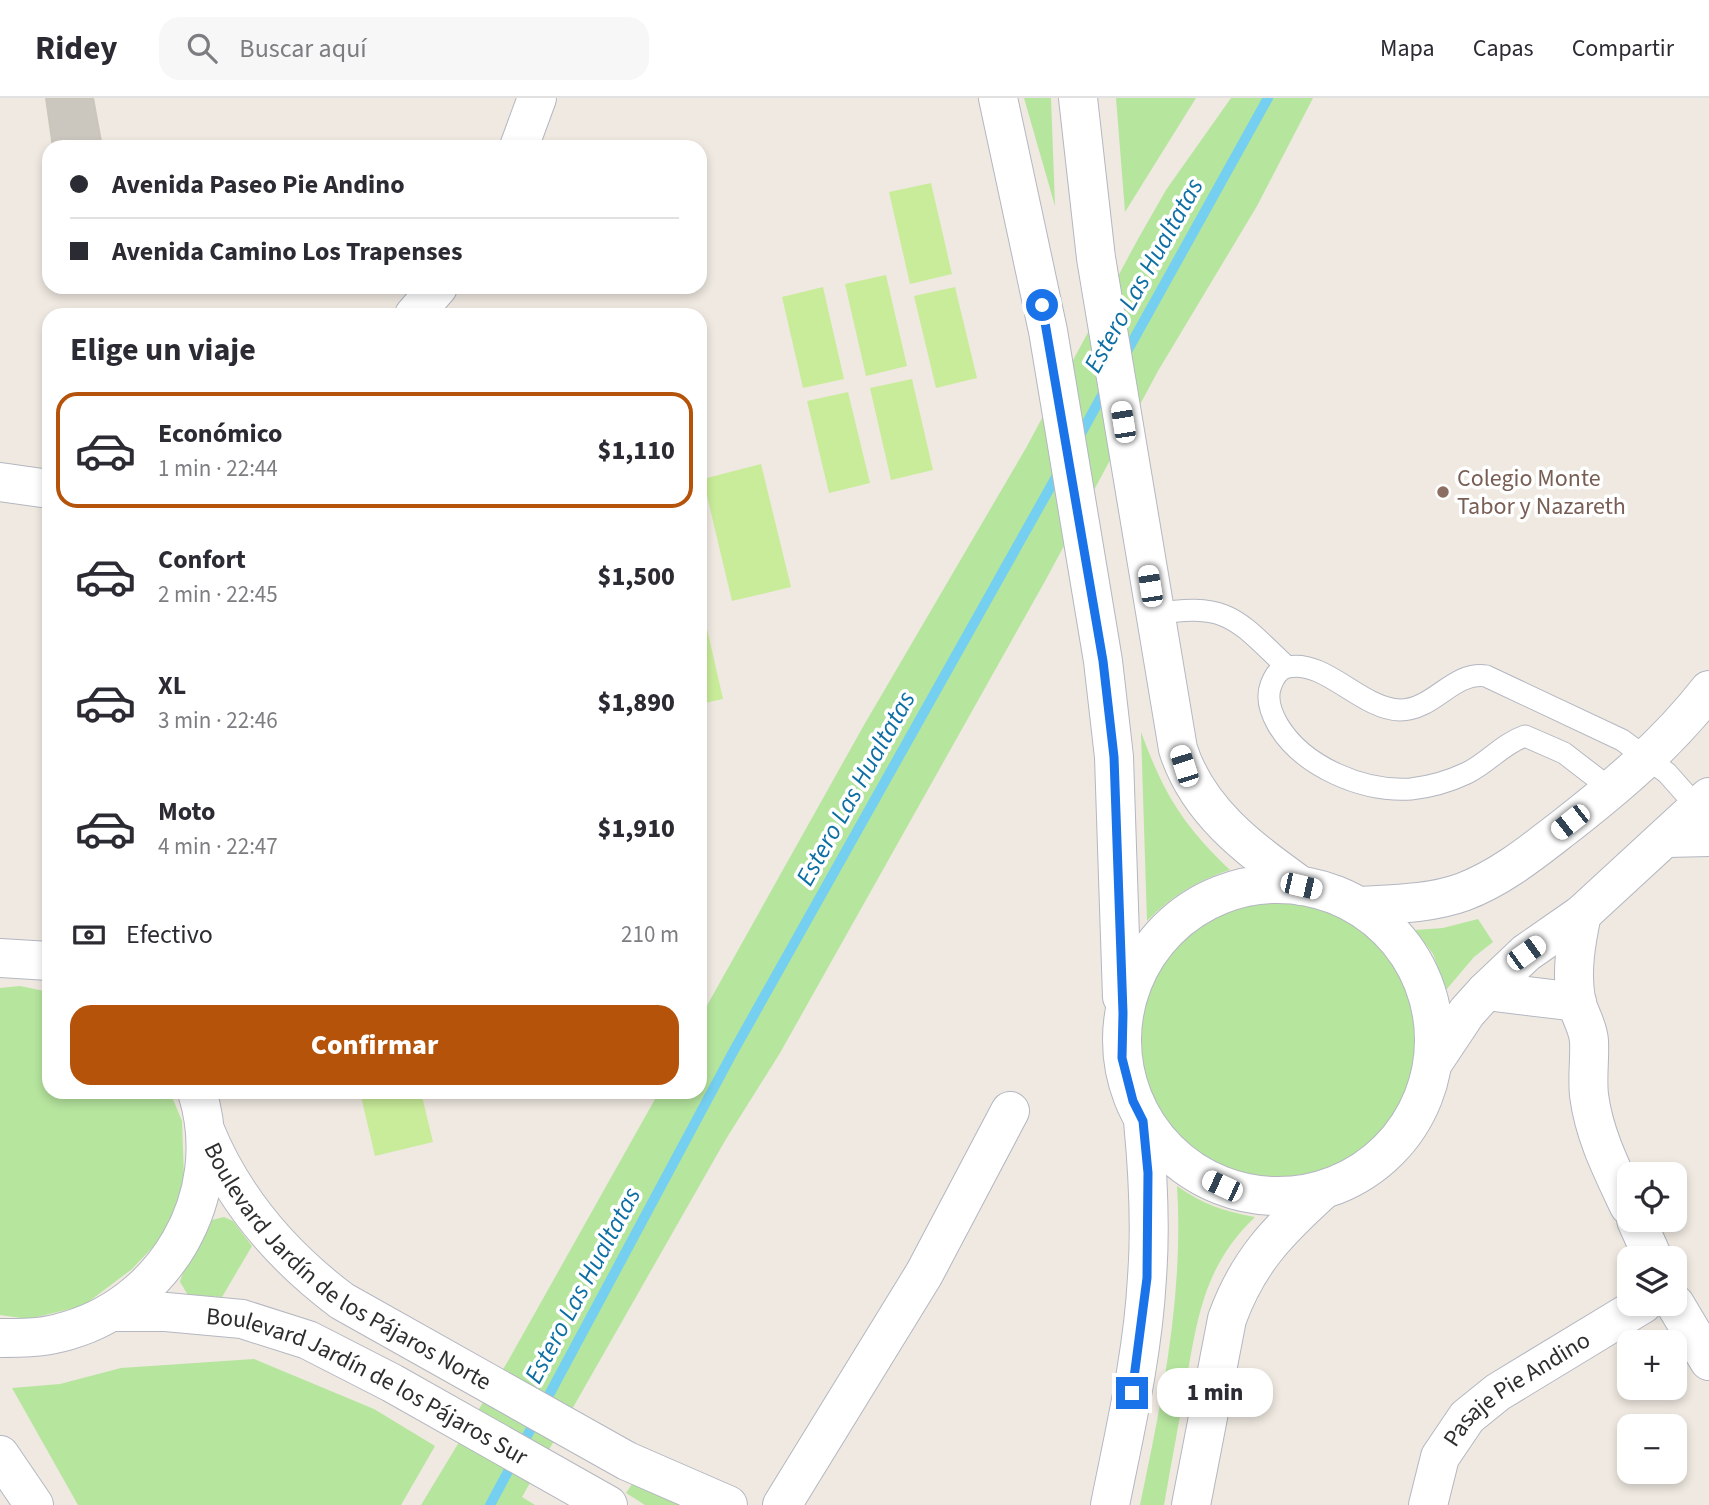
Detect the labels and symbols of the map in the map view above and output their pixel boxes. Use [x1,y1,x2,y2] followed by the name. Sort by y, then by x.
[1075,171,1212,379] water label: Estero Las Hualtatas
[1026,289,1058,321] route start
[1110,400,1137,444] car
[1457,461,1626,524] place label: Colegio Monte Tabor y Nazareth
[1435,484,1451,500] marker: Colegio Monte Tabor y Nazareth
[1137,564,1164,608] car
[787,684,924,892] water label: Estero Las Hualtatas
[1168,743,1201,789] car
[1547,801,1594,843] car
[1279,871,1324,901] car
[1503,932,1550,974] car
[195,1137,498,1399] street label: Boulevard Jardín de los Pájaros Norte
[1199,1168,1246,1204] car
[515,1181,650,1390] water label: Estero Las Hualtatas
[205,1299,535,1475] street label: Boulevard Jardín de los Pájaros Sur
[1435,1323,1597,1454] street label: Pasaje Pie Andino
[1156,1368,1272,1418] callout: 1 min
[1116,1377,1148,1409] route end

